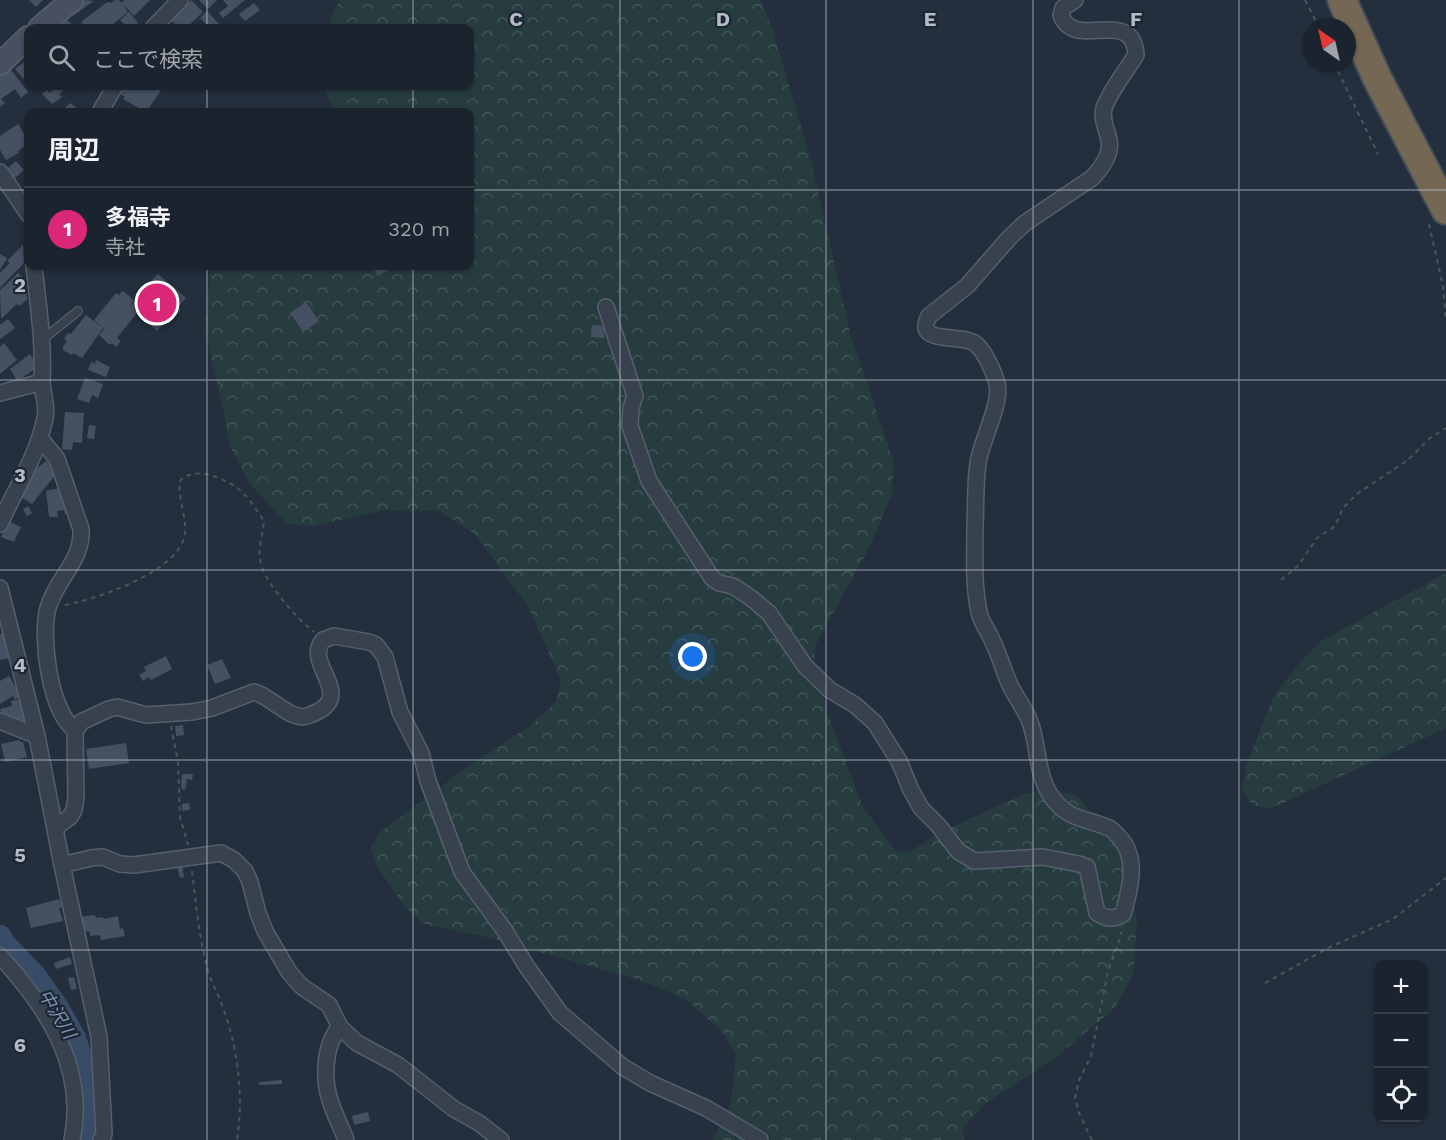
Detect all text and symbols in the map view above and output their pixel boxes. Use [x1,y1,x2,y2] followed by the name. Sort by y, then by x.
[509,7,523,31] text: C
[716,7,730,31] text: D
[924,7,936,31] text: E
[1130,7,1142,31] text: F
[1302,18,1356,72] north arrow
[24,24,474,90] search box
[45,41,78,74] icon: search
[93,47,203,72] text: ここで検索
[48,135,100,165] text: 周辺
[105,205,171,230] text: 多福寺
[63,217,72,241] text: 1
[388,217,450,241] text: 320 m
[105,235,145,259] text: 寺社
[14,273,26,297] text: 2
[138,280,176,326] pin: 1
[14,463,26,487] text: 3
[678,642,707,671] your location
[14,653,27,677] text: 4
[14,843,26,867] text: 5
[1374,960,1428,1122] map controls
[1374,960,1428,1014] button: +
[35,985,81,1044] water label: 中沢川
[1374,1014,1428,1068] button: −
[14,1033,26,1057] text: 6
[1374,1068,1428,1122] button: locate

